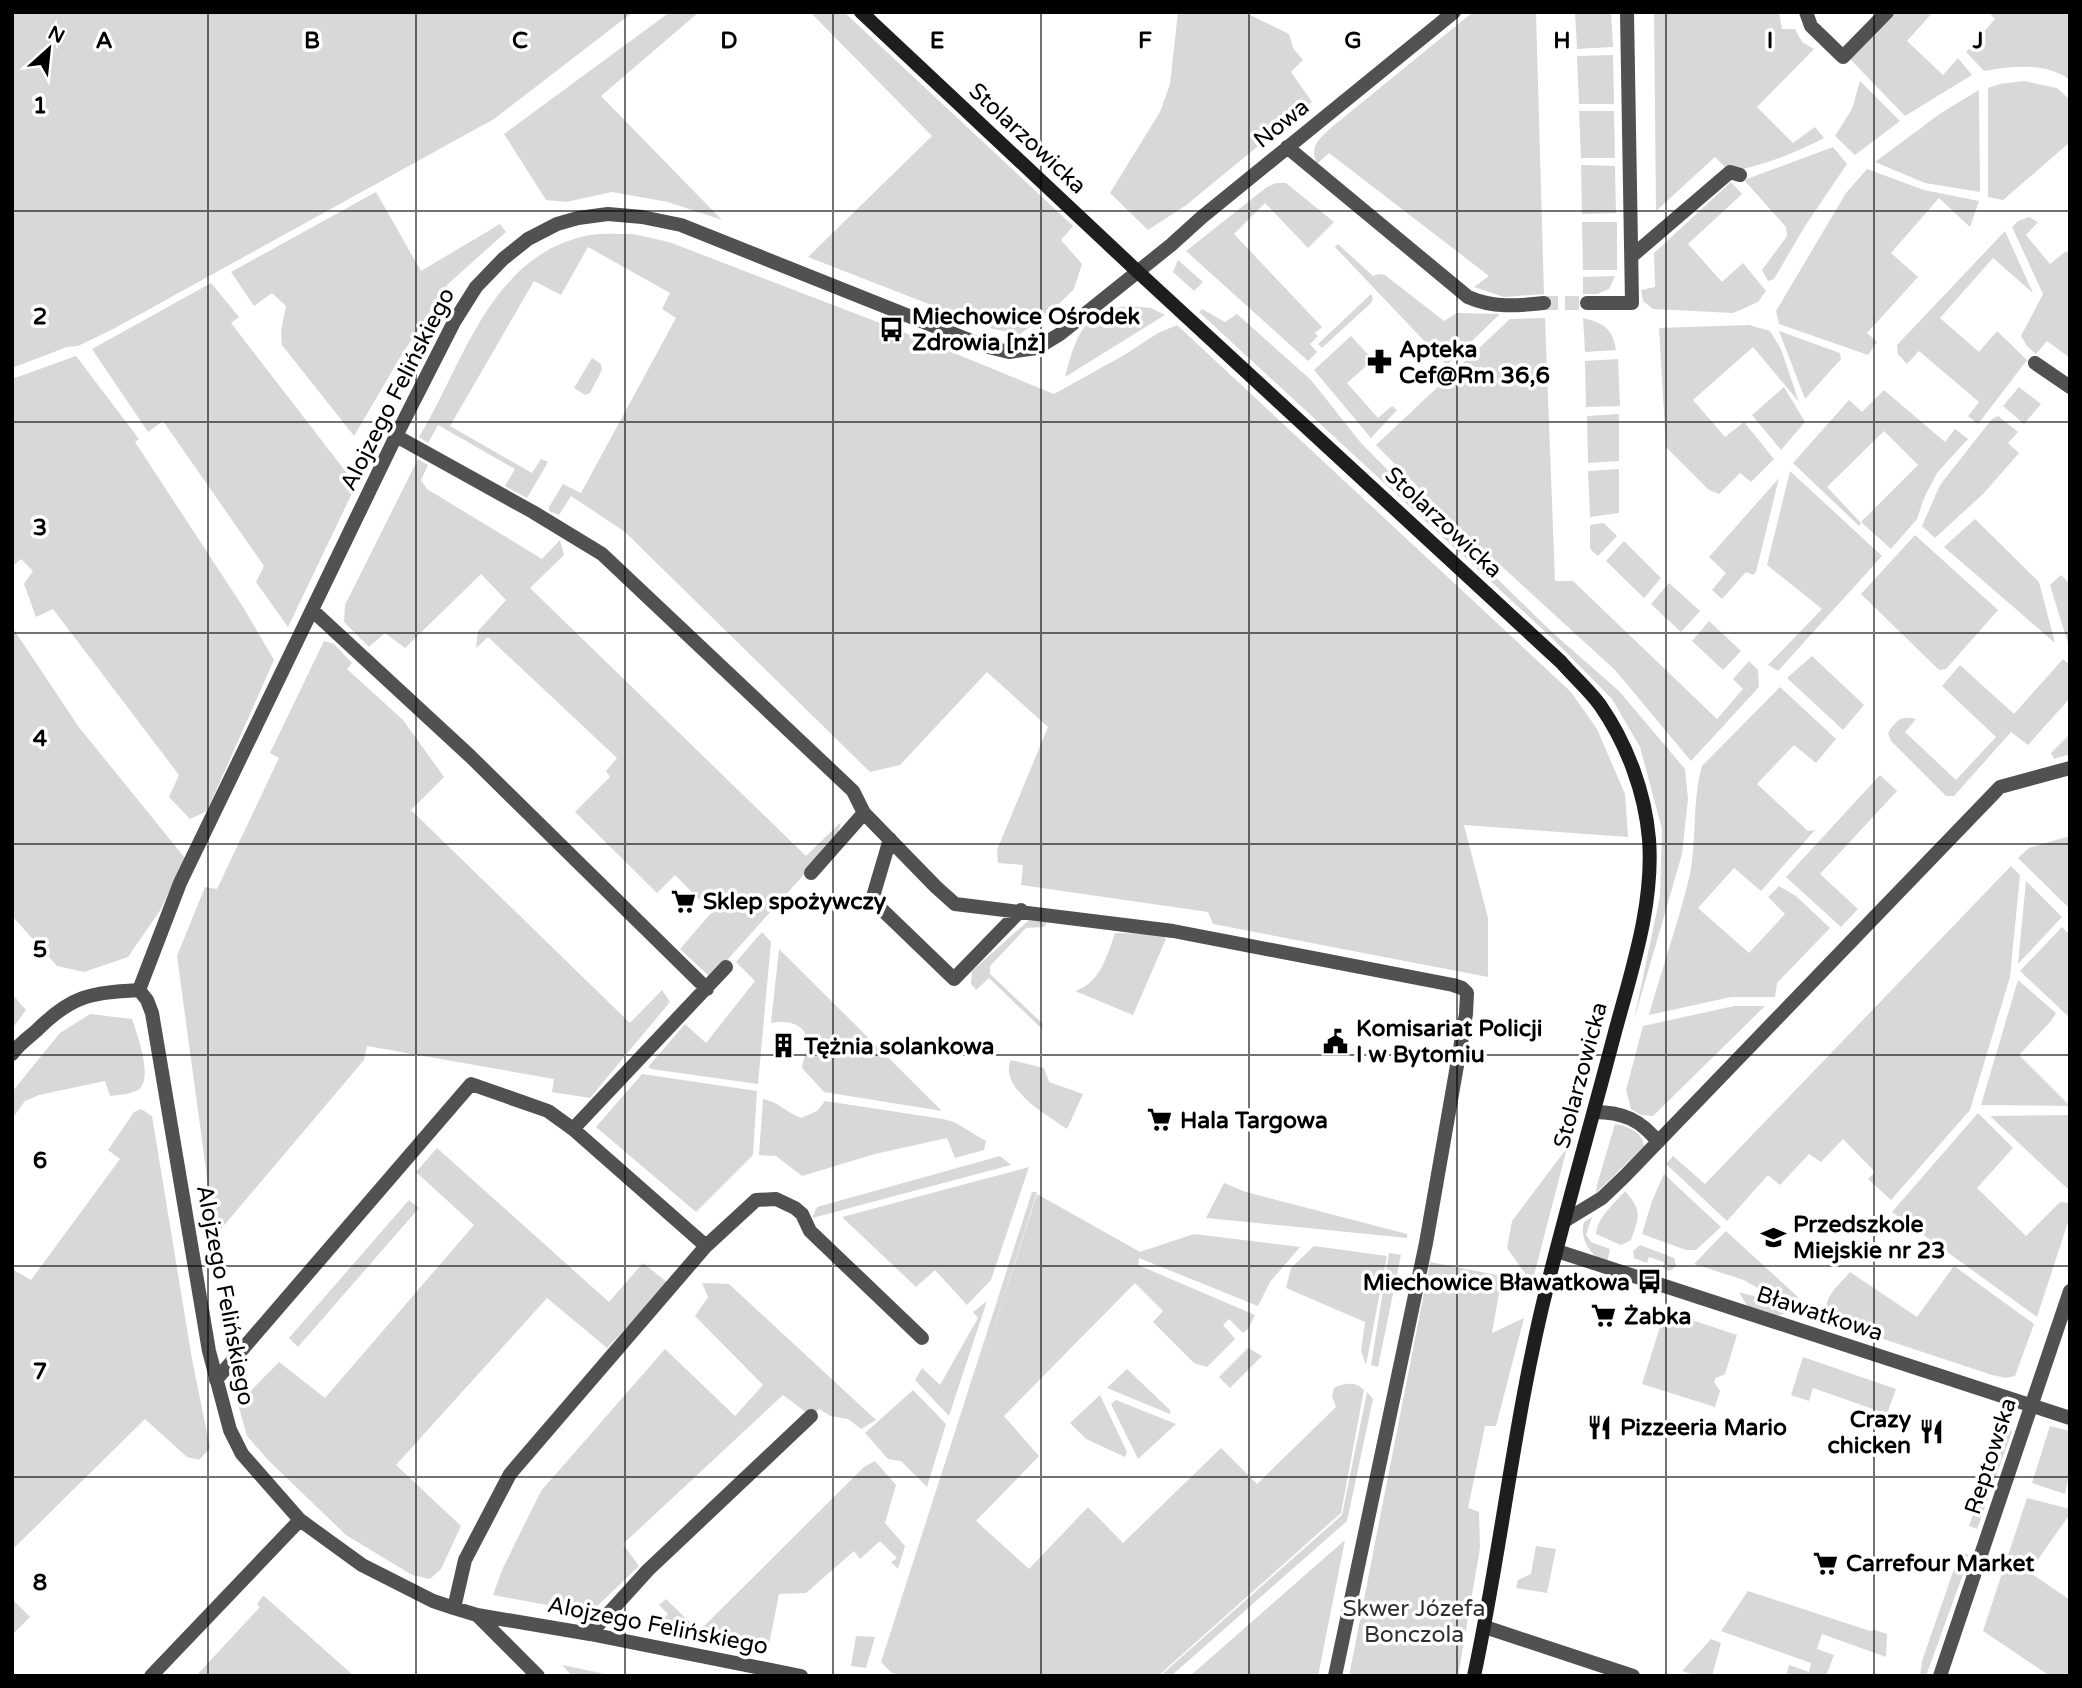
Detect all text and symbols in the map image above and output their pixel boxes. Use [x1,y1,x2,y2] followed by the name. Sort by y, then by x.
[14,14,84,84] north arrow
[44,21,68,48] text: N
[95,27,113,55] text: A
[304,27,320,55] text: B
[512,27,528,55] text: C
[720,27,738,55] text: D
[930,27,944,55] text: E
[1138,27,1152,55] text: F
[1344,27,1362,55] text: G
[1553,27,1571,55] text: H
[1767,27,1773,55] text: I
[1972,27,1983,55] text: J
[963,77,1092,200] street label: Stolarzowicka
[33,92,47,120] text: 1
[1248,93,1315,154] street label: Nowa
[335,283,461,496] street label: Alojzego Felińskiego
[33,303,47,331] text: 2
[912,303,1140,357] place label: Miechowice Ośrodek Zdrowia [nż]
[878,315,906,343] bus stop icon: Miechowice Ośrodek Zdrowia [nż]
[1399,336,1550,390] place label: Apteka Cef@Rm 36,6
[1365,348,1393,376] pharmacy icon: Apteka Cef@Rm 36,6
[1379,461,1508,584] street label: Stolarzowicka
[33,514,47,542] text: 3
[33,725,48,753] text: 4
[669,887,697,915] supermarket icon: Sklep spożywczy
[703,888,887,916] place label: Sklep spożywczy
[33,936,47,964] text: 5
[1548,999,1614,1152] street label: Stolarzowicka
[1356,1015,1543,1069] place label: Komisariat Policji I w Bytomiu
[1322,1027,1350,1055] public building icon: Komisariat Policji I w Bytomiu
[770,1032,798,1060] building icon: Tężnia solankowa
[803,1033,995,1061] place label: Tężnia solankowa
[1146,1106,1174,1134] supermarket icon: Hala Targowa
[1180,1107,1328,1135] place label: Hala Targowa
[33,1147,47,1175] text: 6
[190,1183,260,1408] street label: Alojzego Felińskiego
[1793,1211,1946,1265] place label: Przedszkole Miejskie nr 23
[1759,1223,1787,1251] school or university icon: Przedszkole Miejskie nr 23
[1636,1268,1664,1296] bus stop icon: Miechowice Bławatkowa
[1363,1269,1630,1297] place label: Miechowice Bławatkowa
[1753,1280,1886,1348] street label: Bławatkowa
[1590,1302,1618,1330] supermarket icon: Żabka
[1624,1303,1691,1331] place label: Żabka
[33,1358,47,1386] text: 7
[1959,1395,2023,1518] street label: Reptowska
[1827,1406,1912,1460] place label: Crazy chicken
[1586,1413,1614,1441] restaurant icon: Pizzeeria Mario
[1620,1414,1787,1442] place label: Pizzeeria Mario
[1917,1418,1945,1446] restaurant icon: Crazy chicken
[1812,1549,1840,1577] supermarket icon: Carrefour Market
[1846,1550,2034,1578] place label: Carrefour Market
[33,1569,47,1597] text: 8
[545,1591,770,1661] street label: Alojzego Felińskiego
[1343,1595,1485,1649] park label: Skwer Józefa Bonczola

